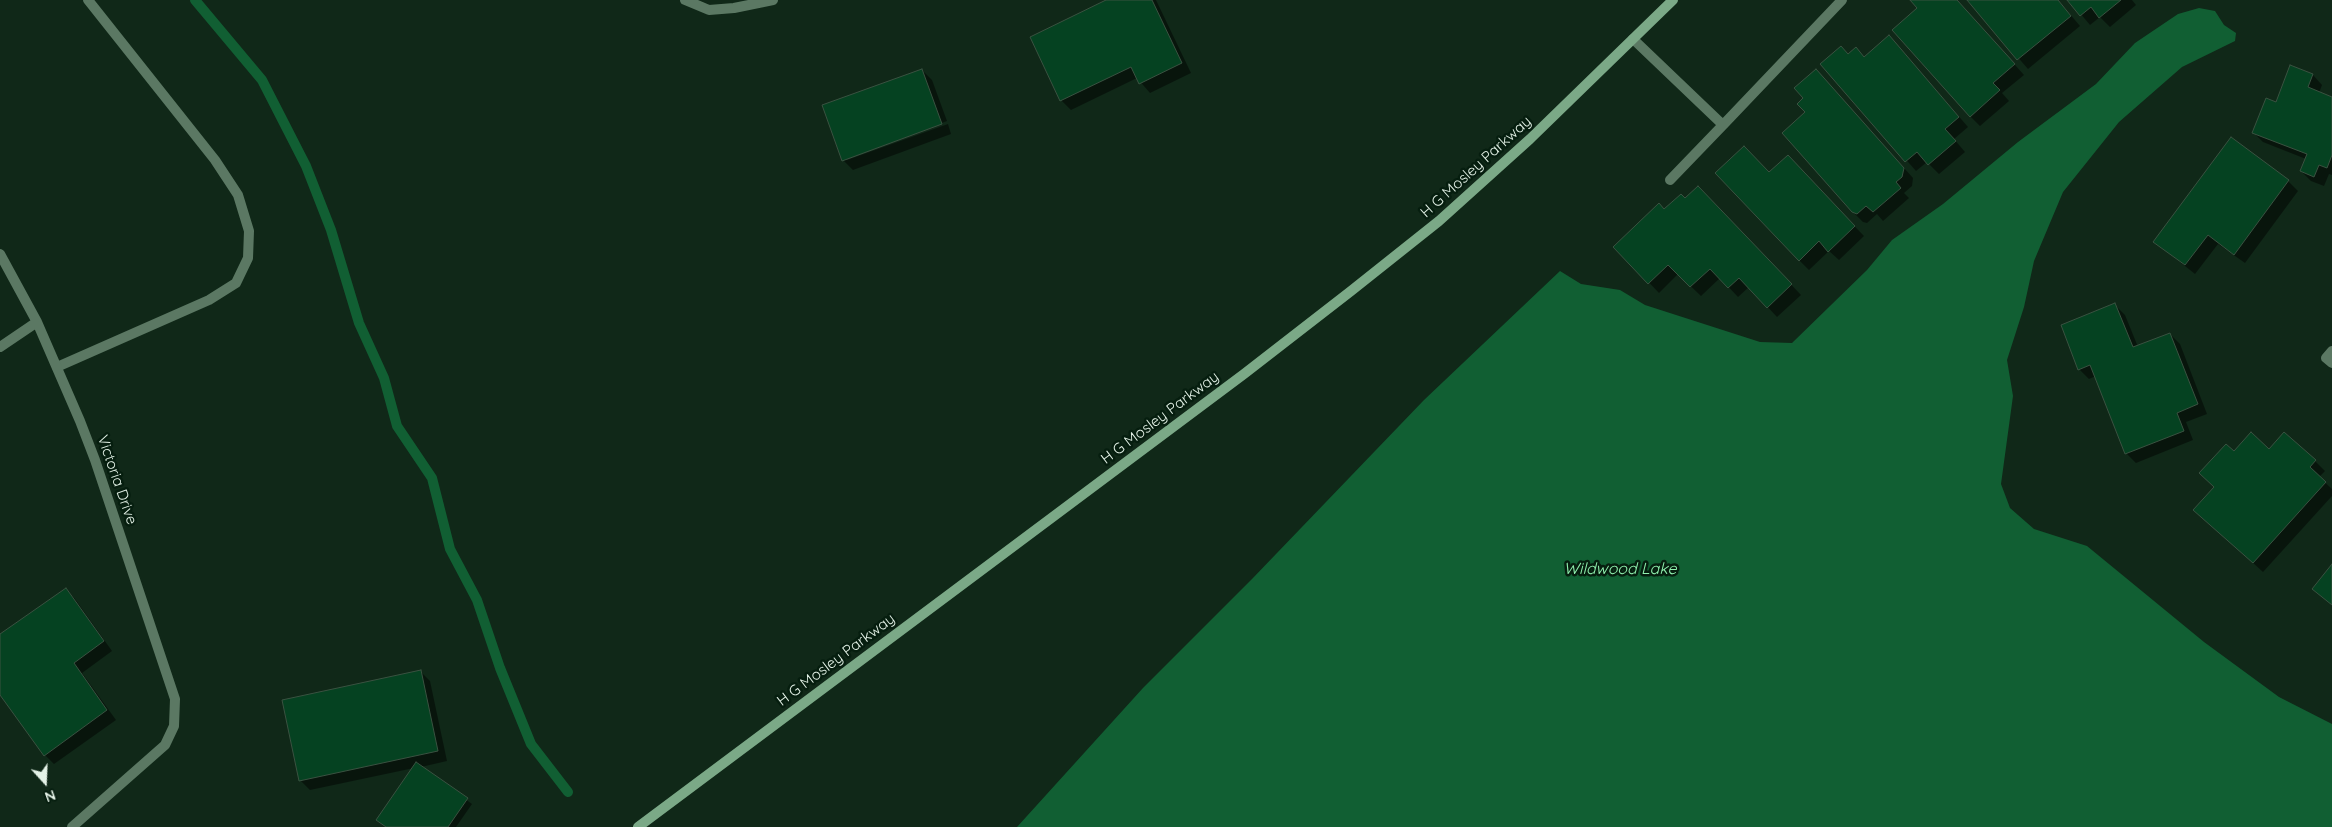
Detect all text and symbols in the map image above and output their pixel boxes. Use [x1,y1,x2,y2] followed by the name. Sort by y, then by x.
[1417,112,1535,222] street label: H G Mosley Parkway
[1098,368,1222,468] street label: H G Mosley Parkway
[93,433,141,527] street label: Victoria Drive
[1564,559,1676,579] water label: Wildwood Lake
[774,610,898,710] street label: H G Mosley Parkway
[20,757,70,807] north arrow
[42,786,58,806] text: N

